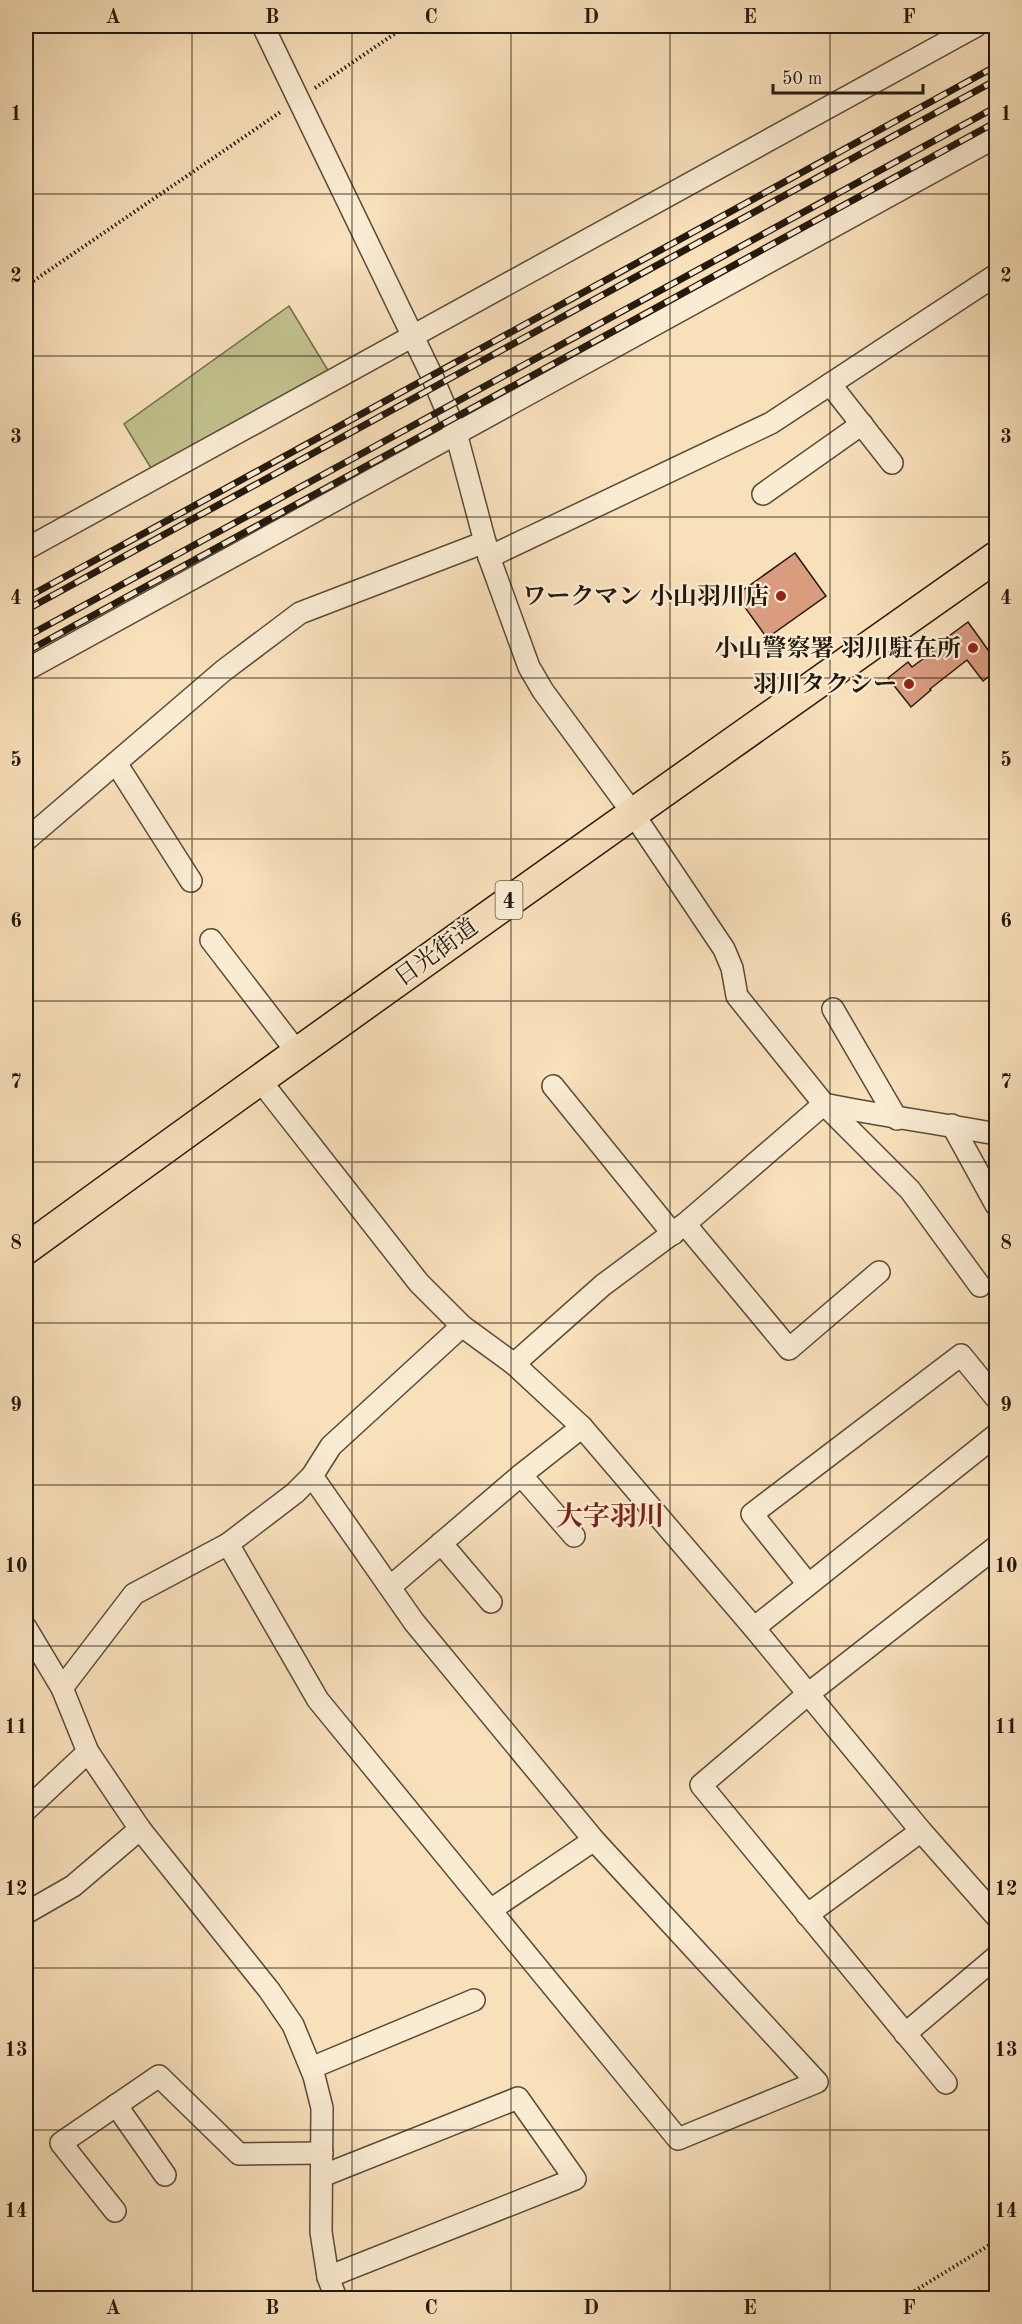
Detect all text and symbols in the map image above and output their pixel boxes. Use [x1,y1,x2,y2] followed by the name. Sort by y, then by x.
[105,8,121,28] text: A
[265,8,279,28] text: B
[424,8,438,28] text: C
[583,8,599,28] text: D
[743,8,757,28] text: E
[902,8,916,28] text: F
[773,57,923,95] scale bar
[782,70,822,88] text: 50 m
[10,105,22,125] text: 1
[1000,105,1012,125] text: 1
[10,267,22,287] text: 2
[1000,267,1012,287] text: 2
[10,428,22,448] text: 3
[1000,428,1012,448] text: 3
[522,583,769,610] place label: ワークマン 小山羽川店
[10,589,22,609] text: 4
[774,589,788,603] marker: ワークマン 小山羽川店
[1000,589,1012,609] text: 4
[714,635,961,662] place label: 小山警察署 羽川駐在所
[966,641,980,655] marker: 小山警察署 羽川駐在所
[753,672,897,698] place label: 羽川タクシー
[902,677,916,691] marker: 羽川タクシー
[10,750,22,771] text: 5
[1000,750,1012,771] text: 5
[496,881,522,919] road number: 4
[10,912,22,932] text: 6
[1000,912,1012,932] text: 6
[390,913,483,992] street label: 日光街道
[10,1073,22,1093] text: 7
[1000,1073,1012,1093] text: 7
[10,1234,22,1254] text: 8
[1000,1234,1012,1254] text: 8
[10,1396,22,1416] text: 9
[1000,1396,1012,1416] text: 9
[556,1502,664,1531] district label: 大字羽川
[4,1557,28,1577] text: 10
[994,1557,1018,1577] text: 10
[4,1718,28,1738] text: 11
[994,1718,1018,1738] text: 11
[4,1880,28,1900] text: 12
[994,1880,1018,1900] text: 12
[4,2041,28,2061] text: 13
[994,2041,1018,2061] text: 13
[4,2202,28,2222] text: 14
[994,2202,1018,2222] text: 14
[105,2299,121,2319] text: A
[265,2299,279,2319] text: B
[424,2299,438,2319] text: C
[583,2299,599,2319] text: D
[743,2299,757,2319] text: E
[902,2299,916,2319] text: F

